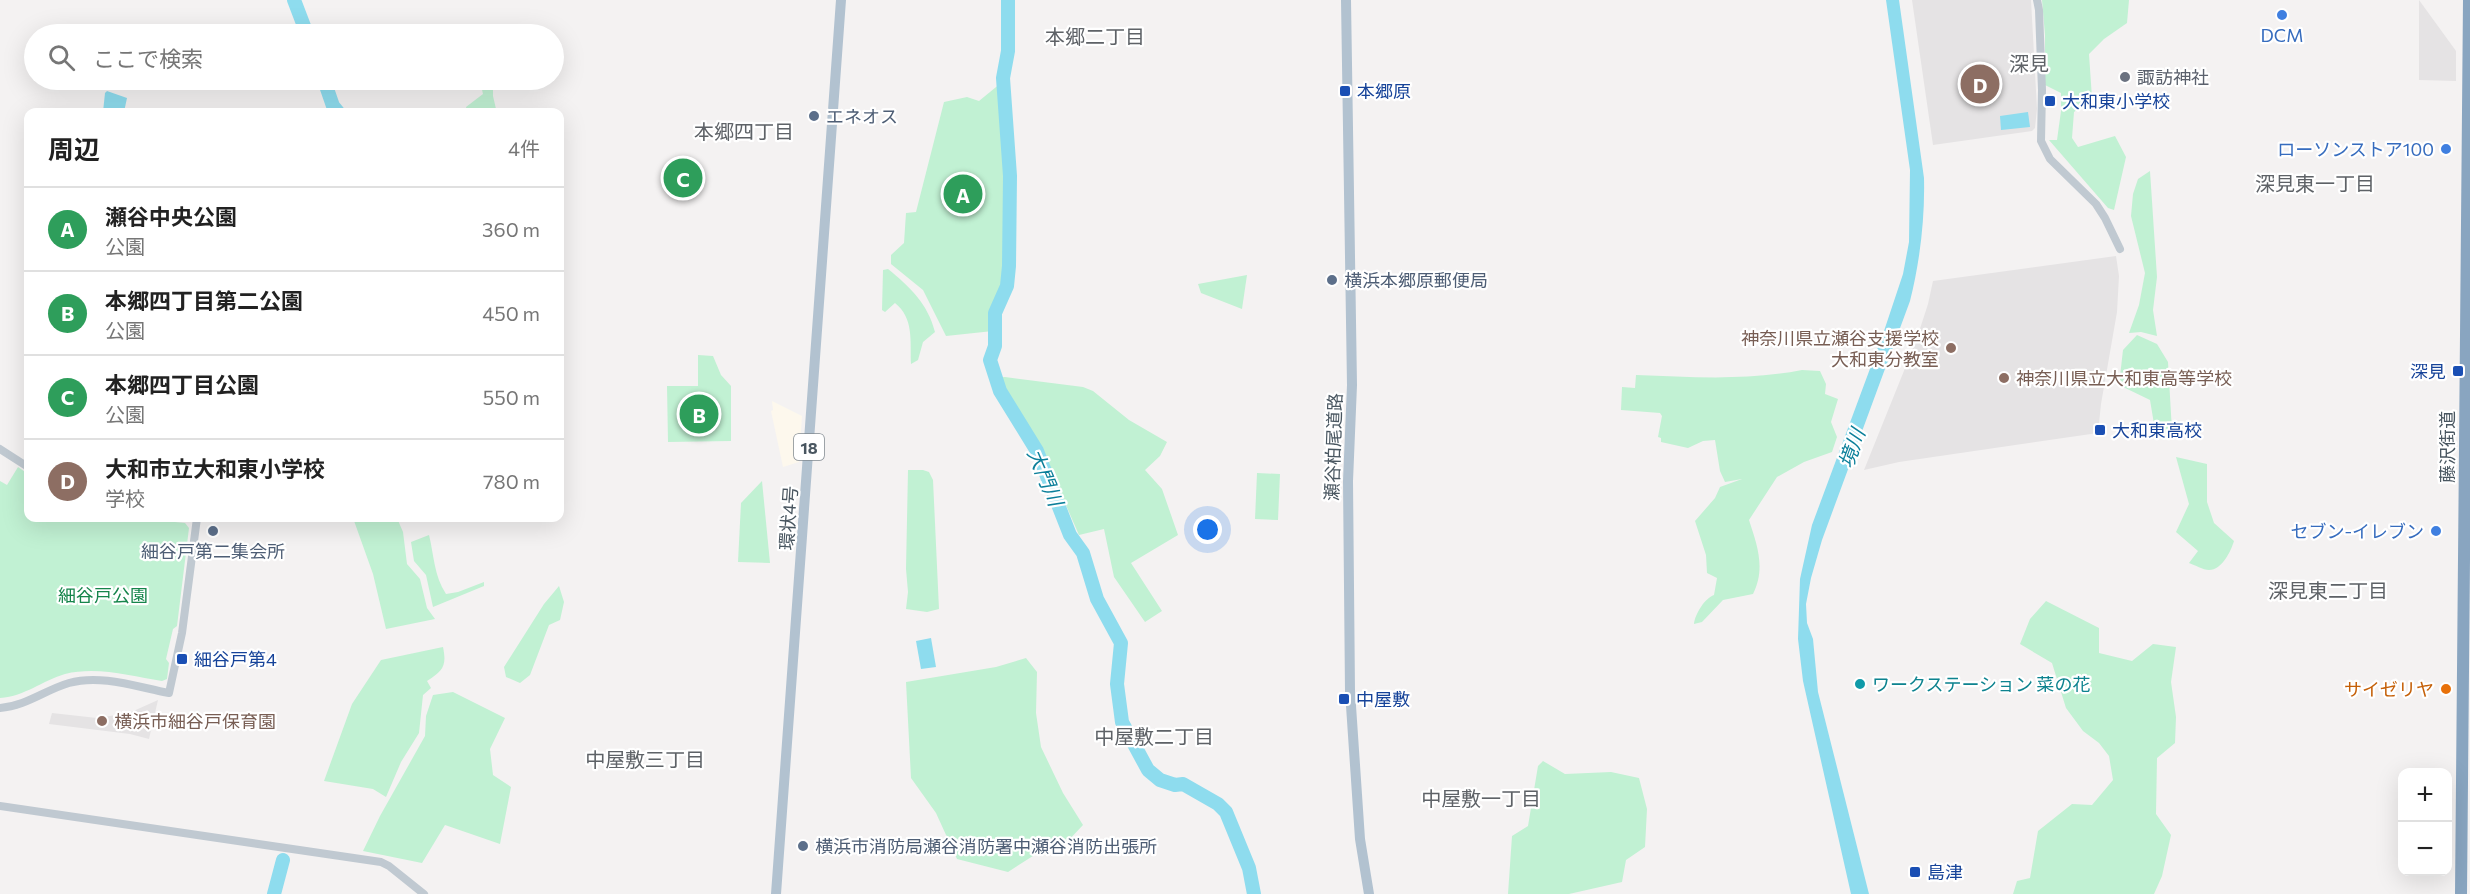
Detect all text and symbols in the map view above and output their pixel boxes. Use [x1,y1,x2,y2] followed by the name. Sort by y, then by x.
[2275,8,2289,22] marker: DCM
[24,24,564,90] search box
[1045,24,1145,48] district label: 本郷二丁目
[2261,24,2303,46] place label: DCM
[45,41,78,74] icon: search
[93,45,203,72] text: ここで検索
[2009,51,2049,75] district label: 深見
[1960,62,2000,106] pin: D
[2137,66,2209,88] place label: 諏訪神社
[2118,70,2132,84] marker: 諏訪神社
[1357,80,1411,102] place label: 本郷原
[1338,84,1352,98] marker: 本郷原
[2062,90,2170,112] place label: 大和東小学校
[2043,94,2057,108] marker: 大和東小学校
[826,105,898,127] place label: エネオス
[807,109,821,123] marker: エネオス
[694,119,794,143] district label: 本郷四丁目
[48,133,100,164] text: 周辺
[508,136,540,160] text: 4件
[2277,138,2434,160] place label: ローソンストア100
[2439,142,2453,156] marker: ローソンストア100
[664,156,702,201] pin: C
[2255,171,2375,195] district label: 深見東一丁目
[944,172,982,216] pin: A
[105,203,237,230] text: 瀬谷中央公園
[60,217,75,241] text: A
[482,217,540,241] text: 360 m
[105,234,145,258] text: 公園
[1344,269,1488,291] place label: 横浜本郷原郵便局
[1325,273,1339,287] marker: 横浜本郷原郵便局
[105,287,303,314] text: 本郷四丁目第二公園
[61,301,74,325] text: B
[482,301,540,325] text: 450 m
[105,318,145,342] text: 公園
[1741,327,1939,370] place label: 神奈川県立瀬谷支援学校 大和東分教室
[1944,341,1958,355] marker: 神奈川県立瀬谷支援学校 大和東分教室
[2410,360,2446,382] place label: 深見
[2451,364,2465,378] marker: 深見
[2016,367,2232,389] place label: 神奈川県立大和東高等学校
[105,371,259,398] text: 本郷四丁目公園
[1997,371,2011,385] marker: 神奈川県立大和東高等学校
[61,385,74,409] text: C
[483,385,540,409] text: 550 m
[680,392,718,436] pin: B
[1320,393,1346,501] street label: 瀬谷柏尾道路
[105,402,145,426] text: 公園
[2436,411,2458,483] street label: 藤沢街道
[2112,419,2202,441] place label: 大和東高校
[1833,423,1870,471] water label: 境川
[2093,423,2107,437] marker: 大和東高校
[794,434,824,460] road number: 18
[1023,445,1070,511] water label: 大門川
[105,455,325,482] text: 大和市立大和東小学校
[60,469,75,493] text: D
[483,469,540,493] text: 780 m
[775,485,801,551] street label: 環状4号
[105,486,145,510] text: 学校
[1193,515,1222,544] your location
[2290,520,2424,542] place label: セブン-イレブン
[206,524,220,538] marker: 細谷戸第二集会所
[2429,524,2443,538] marker: セブン-イレブン
[141,540,285,562] place label: 細谷戸第二集会所
[2268,578,2388,602] district label: 深見東二丁目
[58,584,148,606] park label: 細谷戸公園
[194,648,277,670] place label: 細谷戸第4
[175,652,189,666] marker: 細谷戸第4
[1872,673,2091,695] place label: ワークステーション 菜の花
[1853,677,1867,691] marker: ワークステーション 菜の花
[2344,678,2434,700] place label: サイゼリヤ
[2439,682,2453,696] marker: サイゼリヤ
[1356,688,1410,710] place label: 中屋敷
[1337,692,1351,706] marker: 中屋敷
[114,710,276,732] place label: 横浜市細谷戸保育園
[95,714,109,728] marker: 横浜市細谷戸保育園
[1094,724,1214,748] district label: 中屋敷二丁目
[585,747,705,771] district label: 中屋敷三丁目
[2398,768,2452,876] map controls
[2398,768,2452,822] button: +
[1421,786,1541,810] district label: 中屋敷一丁目
[2398,822,2452,876] button: −
[815,835,1157,857] place label: 横浜市消防局瀬谷消防署中瀬谷消防出張所
[796,839,810,853] marker: 横浜市消防局瀬谷消防署中瀬谷消防出張所
[1927,861,1963,883] place label: 島津
[1908,865,1922,879] marker: 島津

